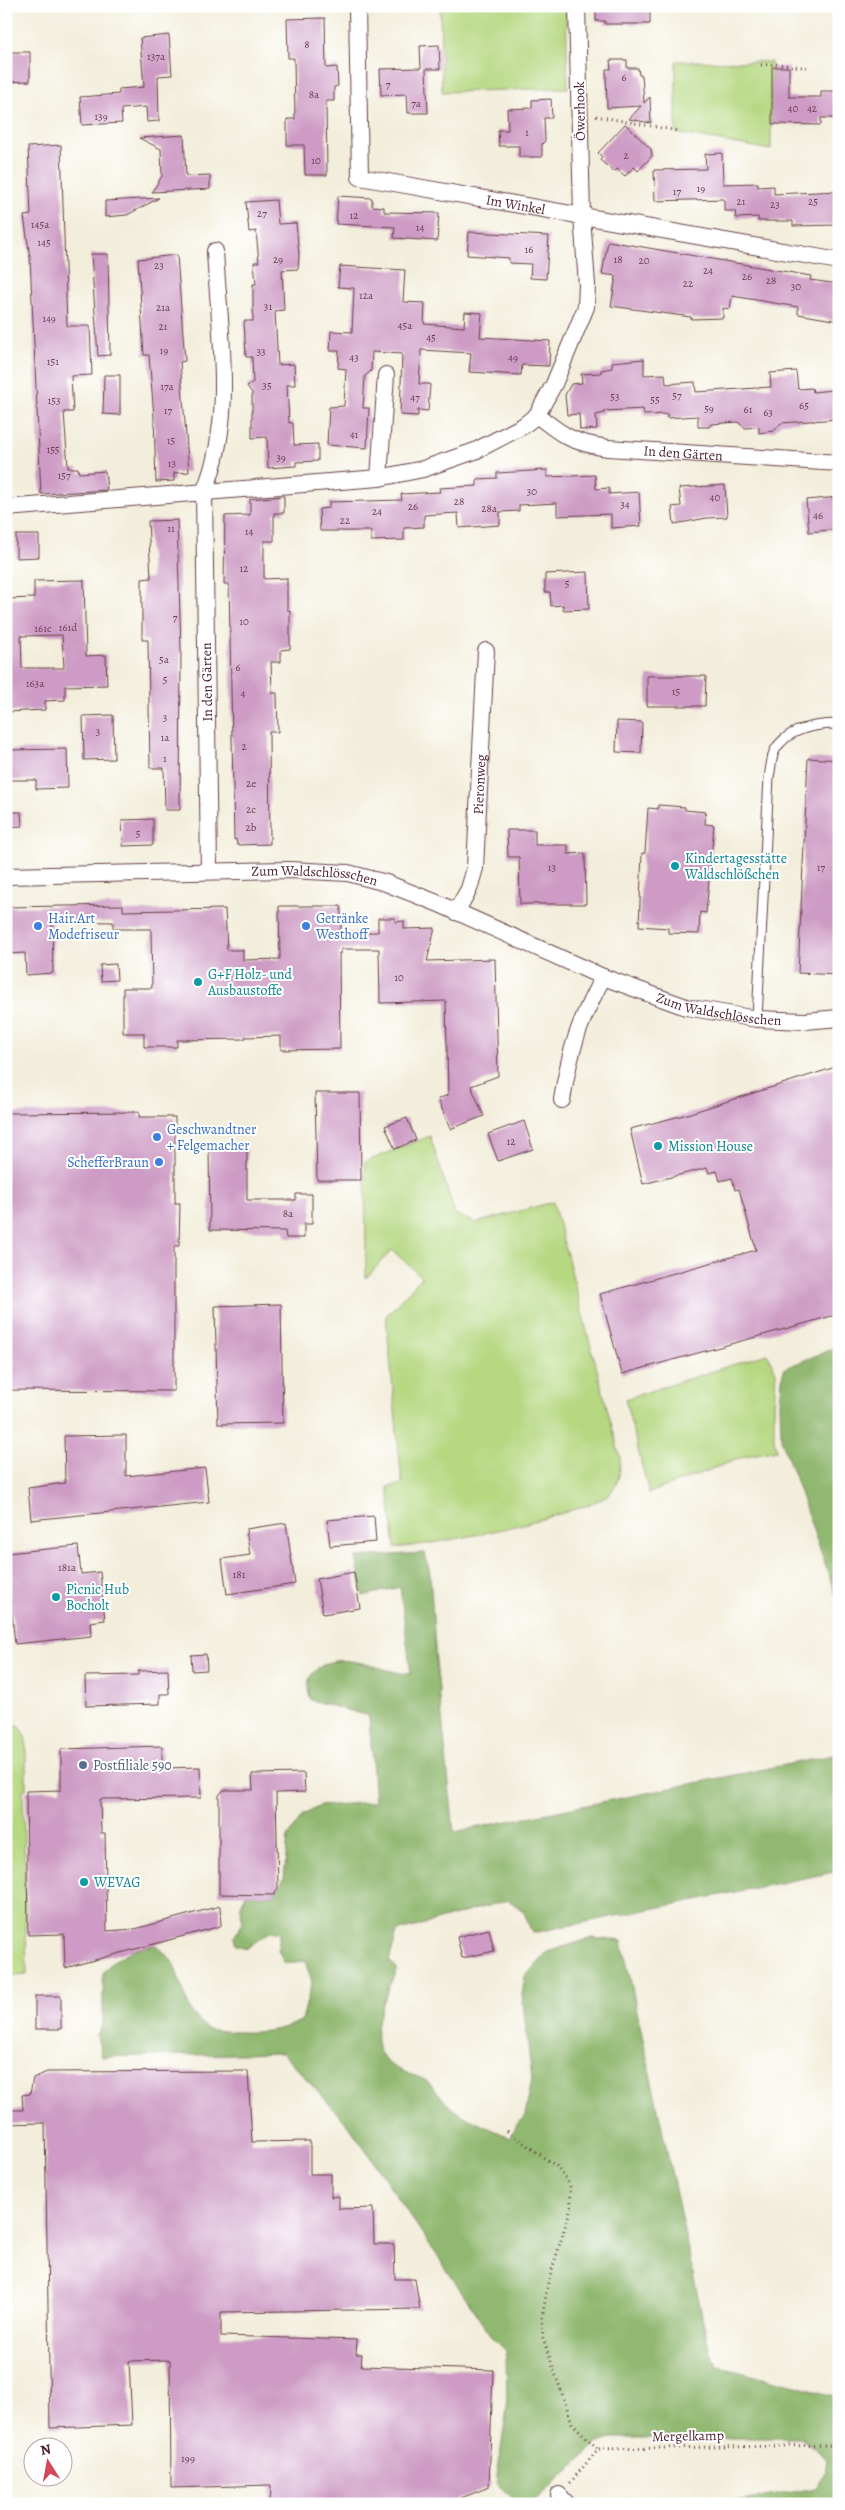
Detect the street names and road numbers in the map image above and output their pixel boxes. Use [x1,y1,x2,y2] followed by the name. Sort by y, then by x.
[570,81,590,141] street label: Öwerhook
[484,190,547,219] street label: Im Winkel
[643,441,724,465] street label: In den Gärten
[197,642,217,722] street label: In den Gärten
[468,754,490,815] street label: Pieronweg
[251,860,380,890] street label: Zum Waldschlösschen
[654,988,782,1030] street label: Zum Waldschlösschen
[652,2426,724,2446] street label: Mergelkamp

